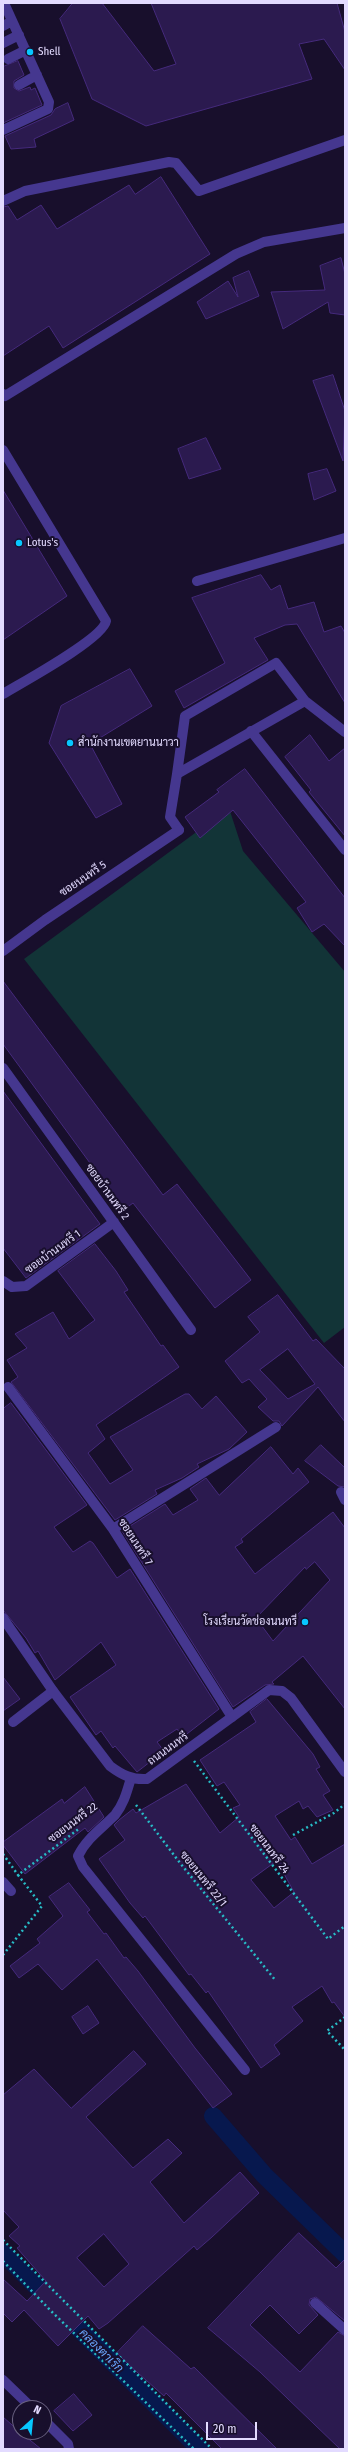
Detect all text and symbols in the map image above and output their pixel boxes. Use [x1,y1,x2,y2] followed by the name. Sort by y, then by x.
[38,45,60,59] place label: Shell
[25,47,35,57] marker: Shell
[27,536,58,550] place label: Lotus's
[14,538,24,548] marker: Lotus's
[78,736,179,750] place label: สำนักงานเขตยานนาวา
[65,738,75,748] marker: สำนักงานเขตยานนาวา
[57,859,109,899] street label: ซอยนนทรี 5
[82,1161,132,1223] street label: ซอยบ้านนทรี 2
[23,1227,83,1277] street label: ซอยบ้านนทรี 1
[115,1516,155,1568] street label: ซอยนนทรี 7
[204,1615,297,1629] place label: โรงเรียนวัดช่องนนทรี
[300,1617,310,1627] marker: โรงเรียนวัดช่องนนทรี
[145,1730,191,1768] street label: ถนนนนทรี
[46,1800,100,1846] street label: ซอยนนทรี 22
[246,1822,292,1876] street label: ซอยนนทรี 24
[177,1849,229,1909] street label: ซอยนนทรี 22/1
[76,2326,126,2376] water label: คลองตาเริก
[12,2400,52,2440] north arrow
[31,2402,43,2417] text: N
[208,2414,259,2440] scale bar
[213,2422,237,2436] text: 20 m

